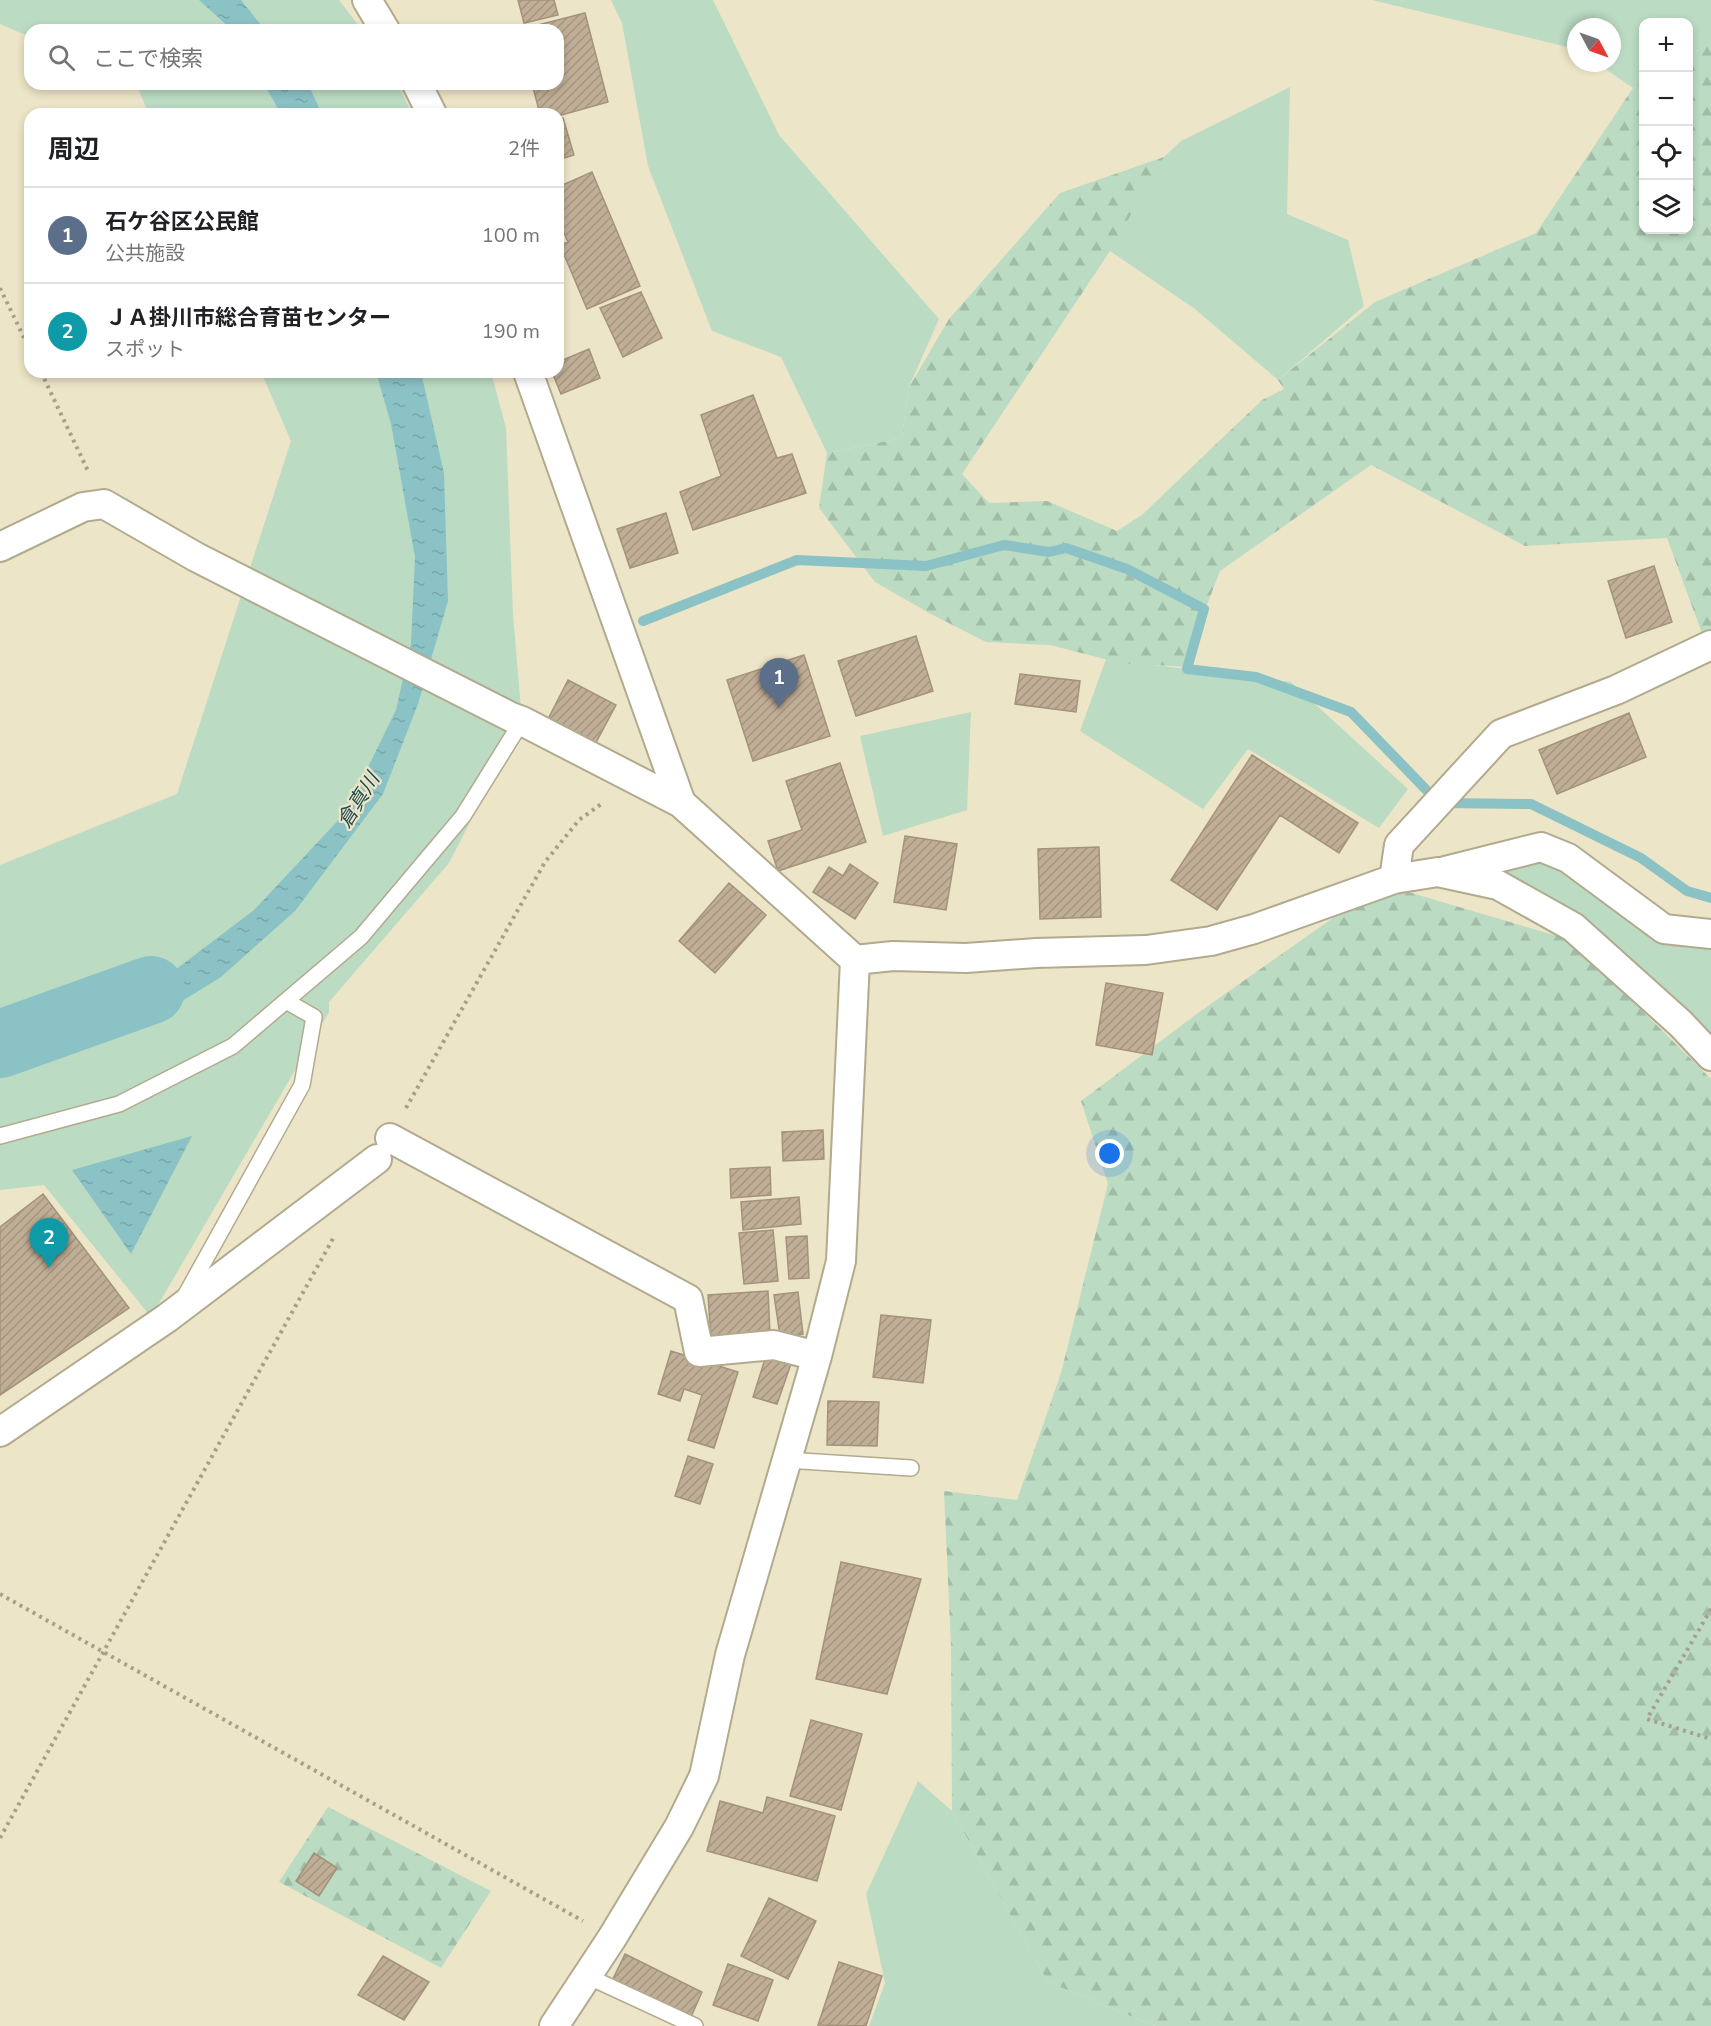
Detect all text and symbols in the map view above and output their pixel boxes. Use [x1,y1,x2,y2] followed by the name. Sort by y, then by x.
[1567,18,1621,72] north arrow
[1639,18,1693,234] map controls
[1639,18,1693,72] button: +
[24,24,564,90] search box
[45,41,78,74] icon: search
[93,44,203,74] text: ここで検索
[1639,72,1693,126] button: −
[1639,126,1693,180] button: locate
[48,132,100,167] text: 周辺
[508,135,540,162] text: 2件
[1639,180,1693,234] button: layers
[105,207,259,237] text: 石ケ谷区公民館
[62,222,74,249] text: 1
[482,222,540,249] text: 100 m
[105,240,185,267] text: 公共施設
[105,303,391,333] text: ＪＡ掛川市総合育苗センター
[62,318,74,345] text: 2
[482,318,540,345] text: 190 m
[105,336,185,363] text: スポット
[760,658,798,708] pin: 1
[331,766,387,833] water label: 倉真川
[1095,1139,1124,1168] your location
[29,1218,68,1268] pin: 2

